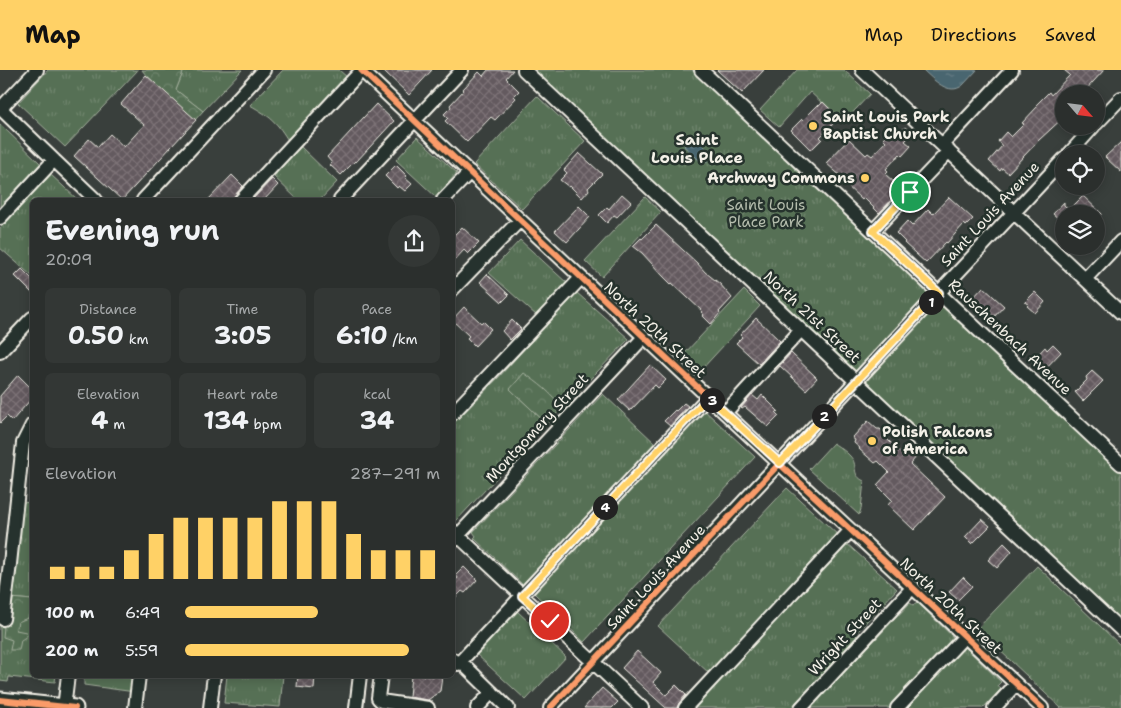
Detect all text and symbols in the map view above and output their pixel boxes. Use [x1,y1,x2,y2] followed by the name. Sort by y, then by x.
[25,19,81,51] text: Map
[865,23,903,47] text: Map
[931,23,1017,47] text: Directions
[1045,23,1096,47] text: Saved
[1055,85,1105,135] north arrow
[1055,85,1105,255] map controls
[823,107,950,144] place label: Saint Louis Park Baptist Church
[807,120,819,132] marker: Saint Louis Park Baptist Church
[651,129,743,168] district label: Saint Louis Place
[1055,145,1105,195] button: locate
[936,157,1044,271] street label: Saint Louis Avenue
[707,168,855,188] place label: Archway Commons
[889,171,931,213] pin
[859,172,871,184] marker: Archway Commons
[896,178,924,206] icon: arrive
[726,195,806,232] park label: Saint Louis Place Park
[1055,205,1105,255] button: layers
[45,211,220,249] text: Evening run
[388,215,440,267] button: share
[45,249,92,270] text: 20:09
[759,267,865,367] street label: North 21st Street
[944,275,1076,399] street label: Rauschenbach Avenue
[600,277,710,383] street label: North 20th Street
[918,290,944,314] pin: 1
[928,293,935,311] text: 1
[79,300,137,318] text: Distance
[226,300,259,318] text: Time
[361,300,392,318] text: Pace
[68,318,124,352] text: 0.50
[214,318,271,352] text: 3:05
[336,318,388,352] text: 6:10
[124,330,149,348] text: km
[388,330,418,348] text: /km
[481,369,593,487] street label: Montgomery Street
[77,385,140,403] text: Elevation
[207,385,278,403] text: Heart rate
[363,385,390,403] text: kcal
[700,388,724,412] pin: 3
[708,391,717,409] text: 3
[91,403,109,437] text: 4
[203,403,249,437] text: 134
[359,403,394,437] text: 34
[812,404,836,428] pin: 2
[820,407,829,425] text: 2
[109,415,125,433] text: m
[249,415,282,433] text: bpm
[882,422,993,459] place label: Polish Falcons of America
[866,435,878,447] marker: Polish Falcons of America
[45,463,117,484] text: Elevation
[350,463,440,484] text: 287–291 m
[592,494,618,520] pin: 4
[601,498,610,516] text: 4
[602,520,710,634] street label: Saint Louis Avenue
[896,553,1006,659] street label: North 20th Street
[804,594,886,680] street label: Wright Street
[529,600,571,642] pin
[45,602,94,623] text: 100 m
[125,602,161,623] text: 6:49
[536,607,564,635] icon: check
[45,640,98,661] text: 200 m
[125,640,159,661] text: 5:59

